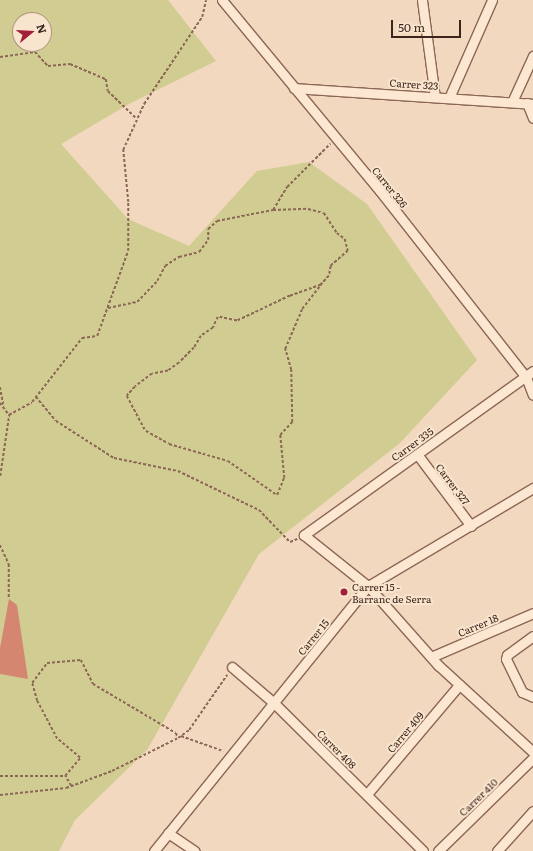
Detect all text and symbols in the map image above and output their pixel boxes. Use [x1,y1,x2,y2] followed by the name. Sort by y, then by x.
[12,12,52,52] north arrow
[393,12,463,38] scale bar
[398,18,425,36] text: 50 m
[33,22,51,35] text: N
[389,76,439,92] street label: Carrer 323
[370,164,410,210] street label: Carrer 326
[389,425,435,463] street label: Carrer 335
[434,461,472,507] street label: Carrer 327
[352,580,431,604] place label: Carrer 15 - Barranc de Serra
[339,587,349,597] marker: Carrer 15 - Barranc de Serra
[456,611,500,639] street label: Carrer 18
[295,617,331,657] street label: Carrer 15
[384,709,426,755] street label: Carrer 409
[315,727,359,771] street label: Carrer 408
[456,776,500,818] street label: Carrer 410

